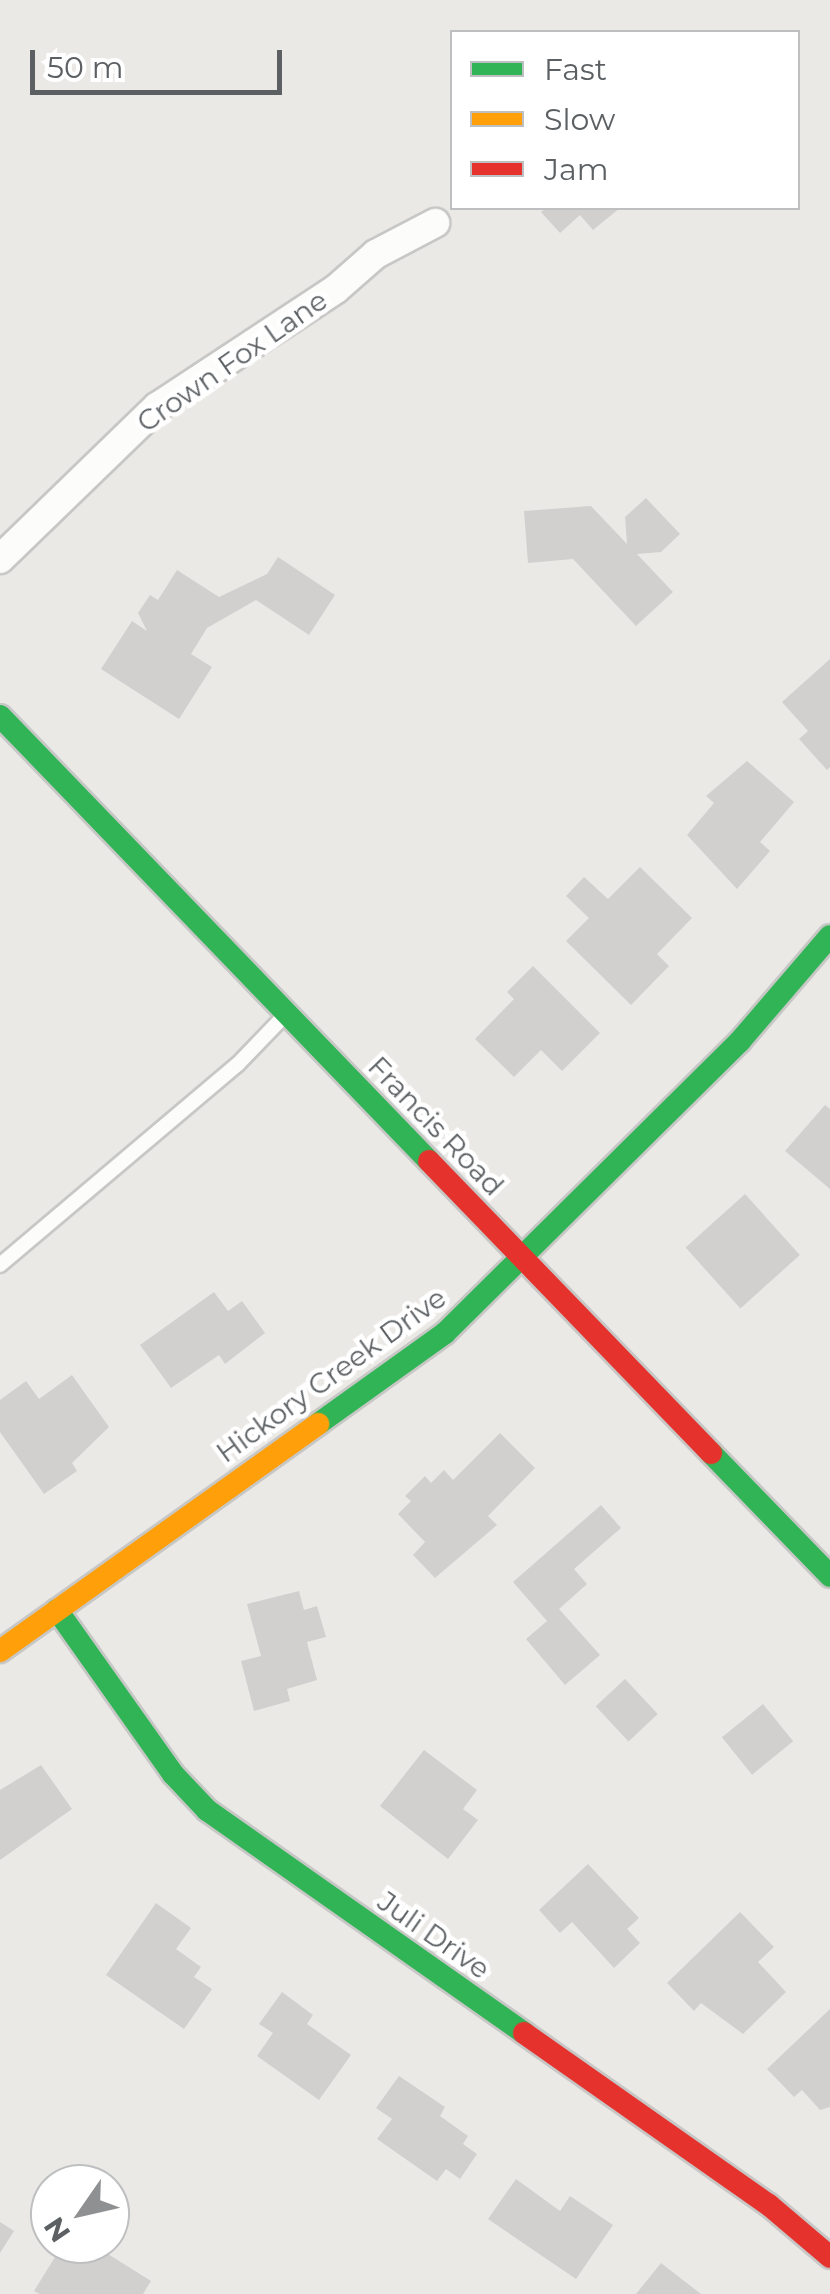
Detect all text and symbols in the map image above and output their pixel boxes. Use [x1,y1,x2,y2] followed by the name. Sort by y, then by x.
[35,30,288,92] scale bar
[450,30,800,210] legend
[47,49,124,86] text: 50 m
[544,51,607,88] text: Fast
[544,101,615,138] text: Slow
[544,151,609,188] text: Jam
[131,283,333,439] street label: Crown Fox Lane
[361,1049,511,1203] street label: Francis Road
[210,1281,452,1469] street label: Hickory Creek Drive
[372,1884,496,1986] street label: Juli Drive
[30,2164,130,2264] north arrow
[36,2211,77,2249] text: N

